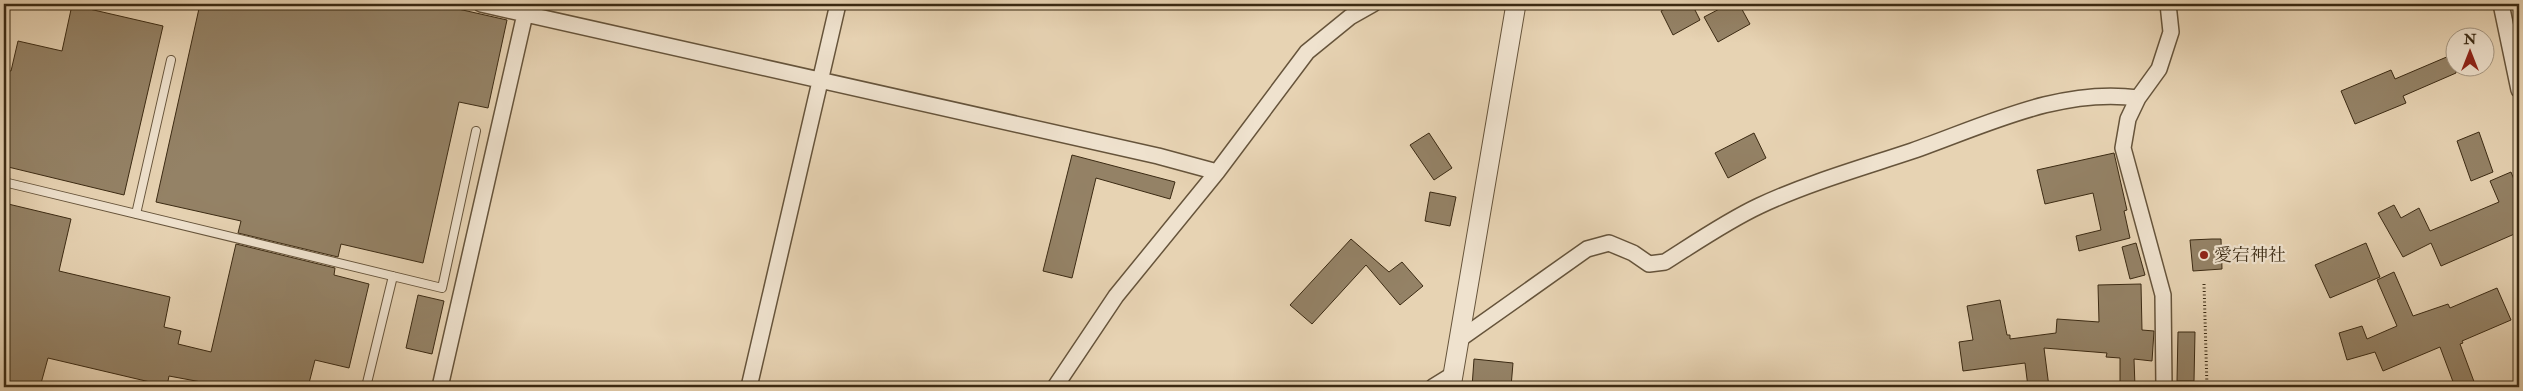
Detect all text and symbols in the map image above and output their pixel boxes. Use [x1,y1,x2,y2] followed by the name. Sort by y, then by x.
[2446,28,2496,78] north arrow
[2463,31,2477,48] text: N
[2214,244,2286,267] place label: 愛宕神社
[2198,249,2210,261] marker: 愛宕神社

